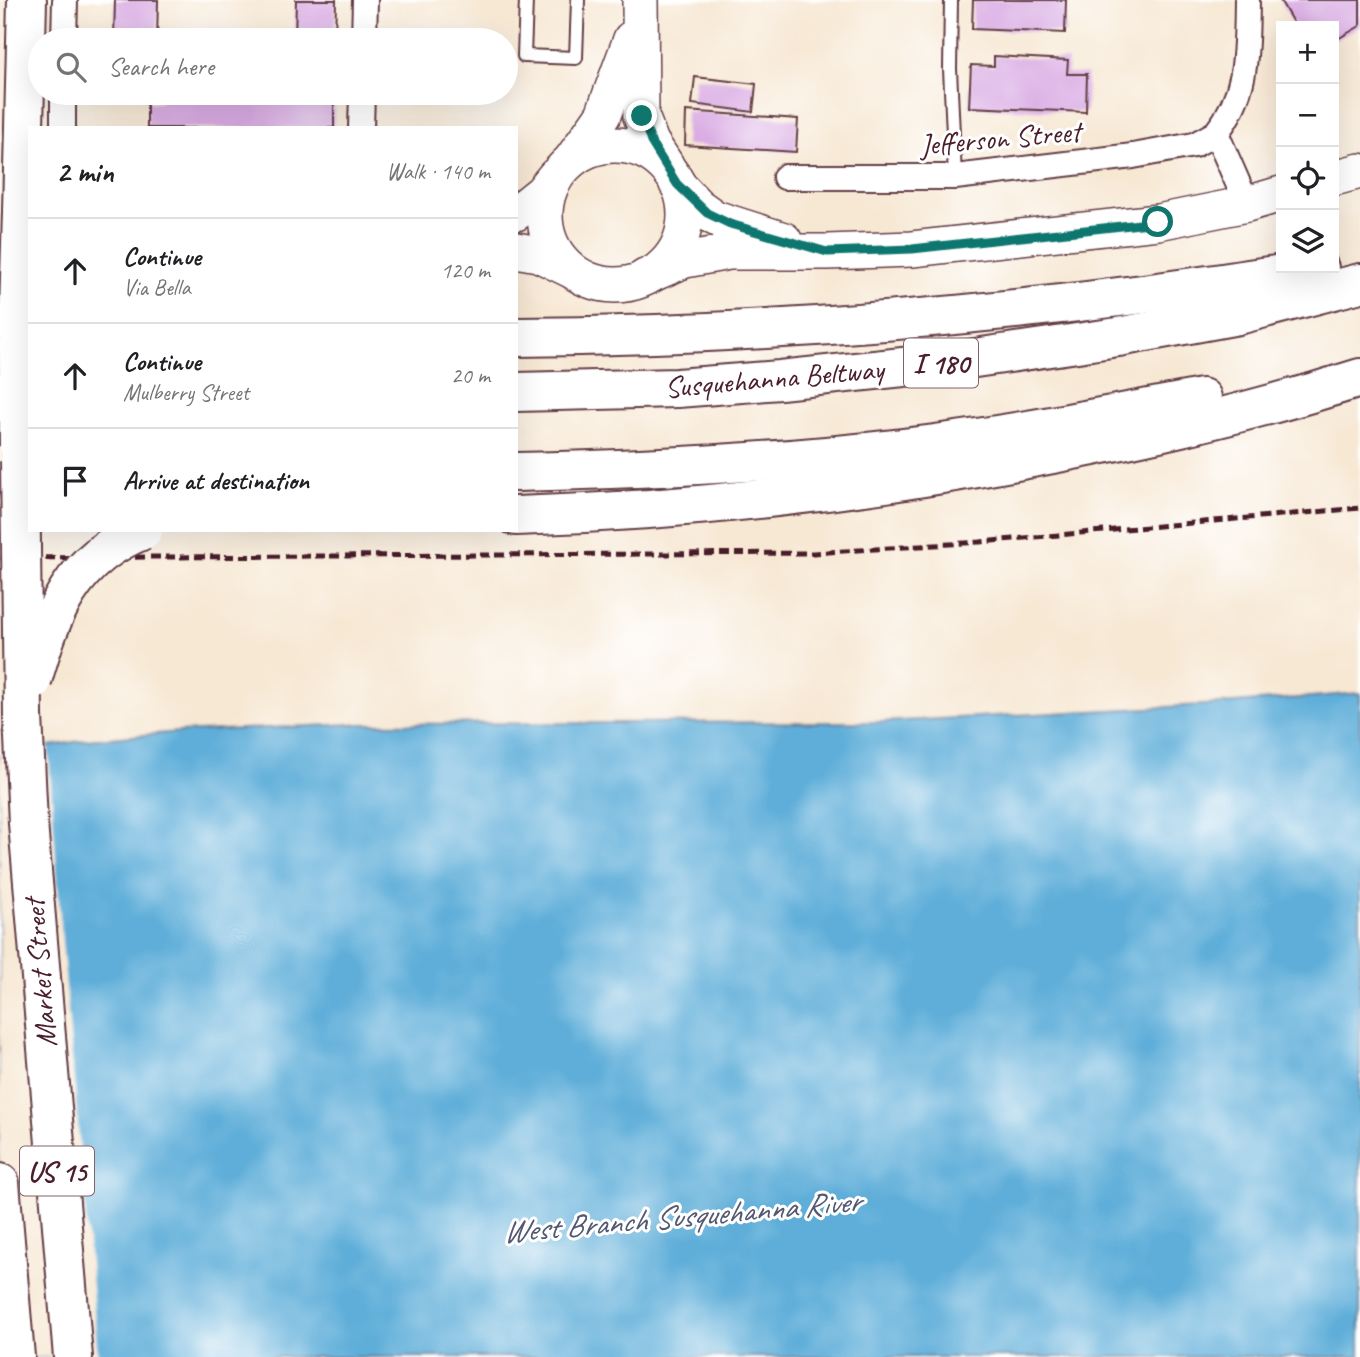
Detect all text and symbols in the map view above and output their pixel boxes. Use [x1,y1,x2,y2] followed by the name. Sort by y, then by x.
[1276,21,1339,273] map controls
[1276,21,1339,84] button: +
[28,28,518,105] search box
[52,48,90,86] icon: search
[108,50,214,83] text: Search here
[1276,84,1339,147] button: −
[626,100,657,131] route end
[916,112,1086,164] street label: Jefferson Street
[1276,147,1339,210] button: locate
[56,153,113,191] text: 2 min
[386,157,490,186] text: Walk · 140 m
[1142,206,1173,237] route start
[1276,210,1339,273] button: layers
[123,240,201,273] text: Continue
[56,252,94,290] icon: ahead
[441,256,490,285] text: 120 m
[123,273,190,302] text: Via Bella
[904,338,978,388] road number: I 180
[123,345,201,378] text: Continue
[663,349,888,407] street label: Susquehanna Beltway
[56,357,94,395] icon: ahead
[451,361,490,390] text: 20 m
[123,378,249,407] text: Mulberry Street
[56,462,94,500] icon: arrive
[123,464,309,497] text: Arrive at destination
[14,893,65,1049] street label: Market Street
[20,1146,94,1196] road number: US 15
[501,1180,867,1253] water label: West Branch Susquehanna River

